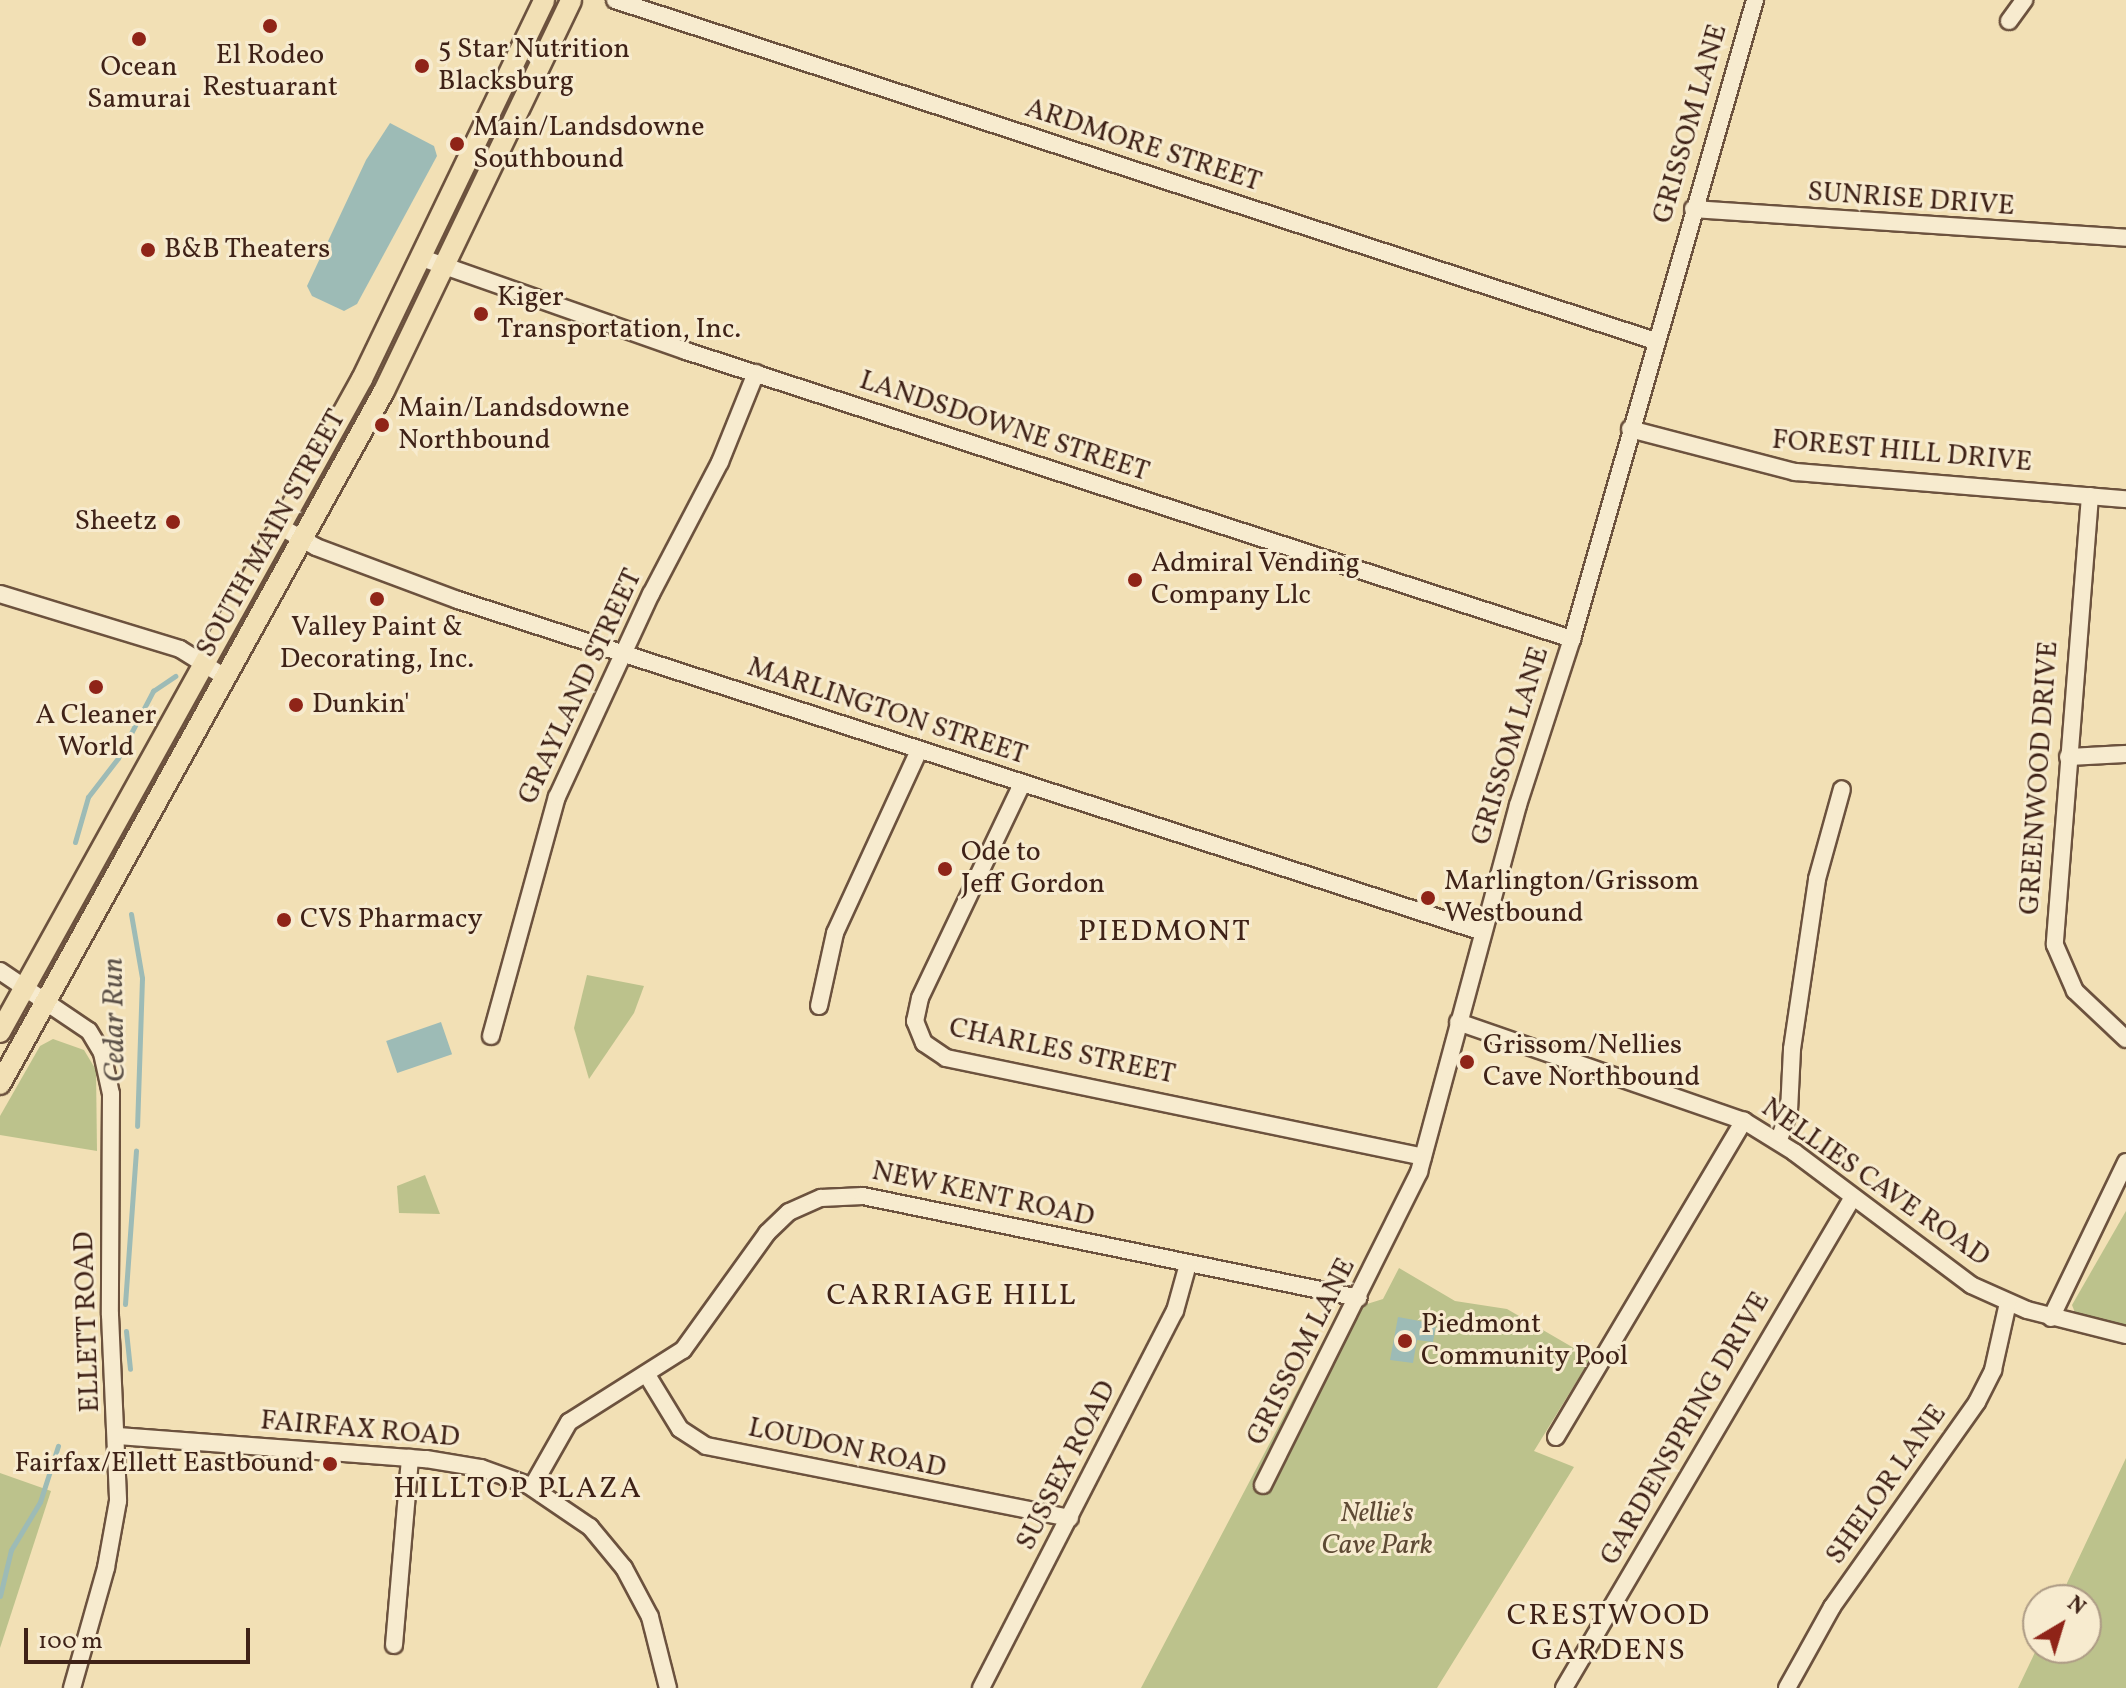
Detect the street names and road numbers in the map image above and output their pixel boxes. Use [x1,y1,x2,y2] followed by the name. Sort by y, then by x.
[1647,21,1735,227] street label: GRISSOM LANE
[1021,92,1265,200] street label: ARDMORE STREET
[1806,176,2016,224] street label: SUNRISE DRIVE
[855,364,1153,490] street label: LANDSDOWNE STREET
[190,404,354,664] street label: SOUTH MAIN STREET
[1770,424,2034,480] street label: FOREST HILL DRIVE
[512,564,650,810] street label: GRAYLAND STREET
[2014,640,2066,916] street label: GREENWOOD DRIVE
[1465,643,1557,849] street label: GRISSOM LANE
[743,651,1031,773] street label: MARLINGTON STREET
[946,1012,1178,1092] street label: CHARLES STREET
[1754,1092,1996,1274] street label: NELLIES CAVE ROAD
[868,1155,1098,1235] street label: NEW KENT ROAD
[68,1230,108,1414] street label: ELLETT ROAD
[1240,1253,1364,1451] street label: GRISSOM LANE
[1594,1286,1778,1572] street label: GARDENSPRING DRIVE
[1010,1376,1124,1556] street label: SUSSEX ROAD
[1820,1399,1954,1571] street label: SHELOR LANE
[259,1405,461,1455] street label: FAIRFAX ROAD
[745,1412,949,1486] street label: LOUDON ROAD

